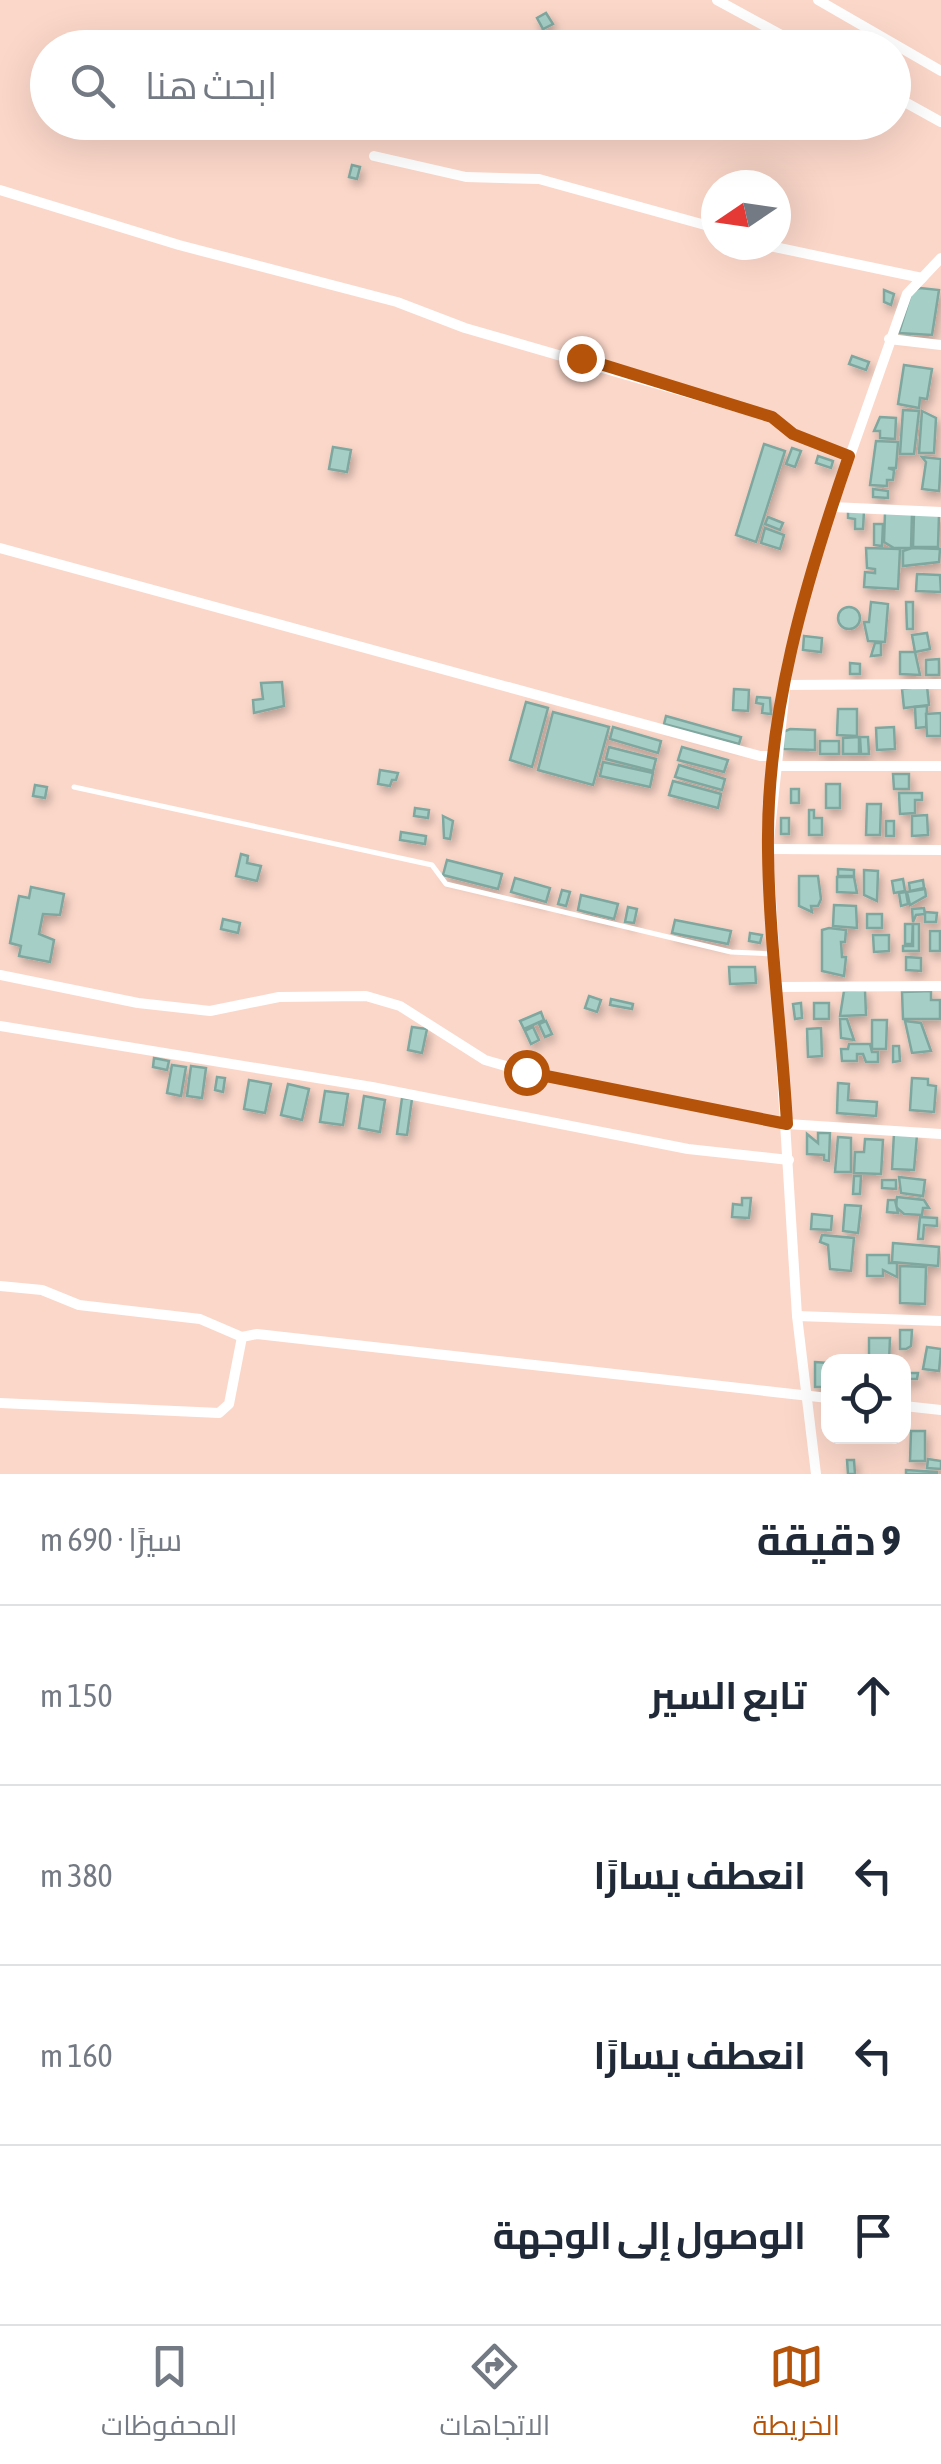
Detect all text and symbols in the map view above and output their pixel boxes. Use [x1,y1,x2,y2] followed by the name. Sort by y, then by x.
[30,30,911,140] search box
[65,58,120,113] icon: search
[145,64,277,107] text: ابحث هنا
[701,170,791,260] north arrow
[559,336,605,382] route end
[504,1050,550,1096] route start
[821,1354,911,1444] map controls
[821,1354,911,1444] button: locate
[757,1516,901,1564] text: 9 دقيقة
[40,1521,182,1558] text: سيرًا · 690 m
[846,1668,901,1723] icon: ahead
[650,1674,806,1717] text: تابع السير
[40,1677,113,1714] text: 150 m
[846,1848,901,1903] icon: left
[594,1854,806,1897] text: انعطف يسارًا
[40,1857,113,1894] text: 380 m
[846,2028,901,2083] icon: left
[594,2034,806,2077] text: انعطف يسارًا
[40,2037,113,2074] text: 160 m
[846,2208,901,2263] icon: arrive
[493,2214,806,2257] text: الوصول إلى الوجهة
[101,2339,237,2451] tab: المحفوظات
[440,2339,550,2451] tab: الاتجاهات
[753,2339,840,2451] tab: الخريطة

